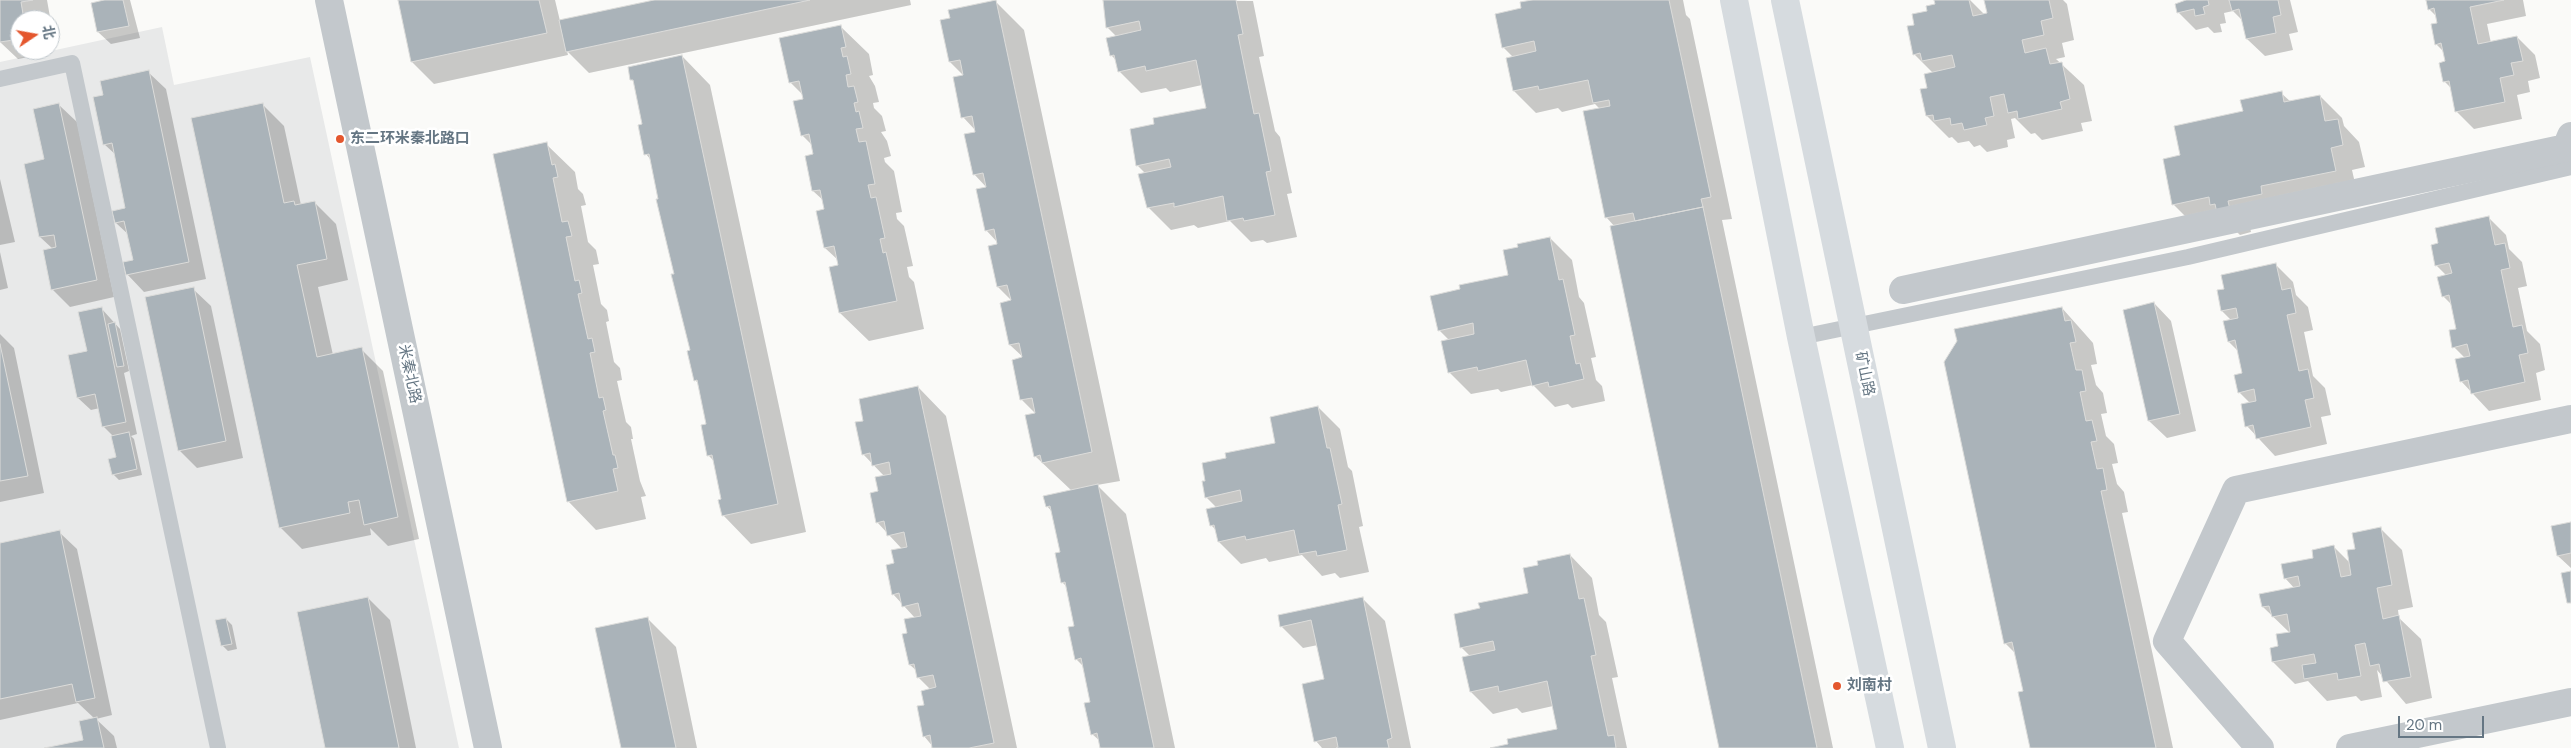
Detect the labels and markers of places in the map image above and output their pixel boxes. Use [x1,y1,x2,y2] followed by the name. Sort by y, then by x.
[350,130,470,148] place label: 东二环米秦北路口
[334,133,346,145] marker: 东二环米秦北路口
[1847,677,1892,695] place label: 刘南村
[1831,680,1843,692] marker: 刘南村

